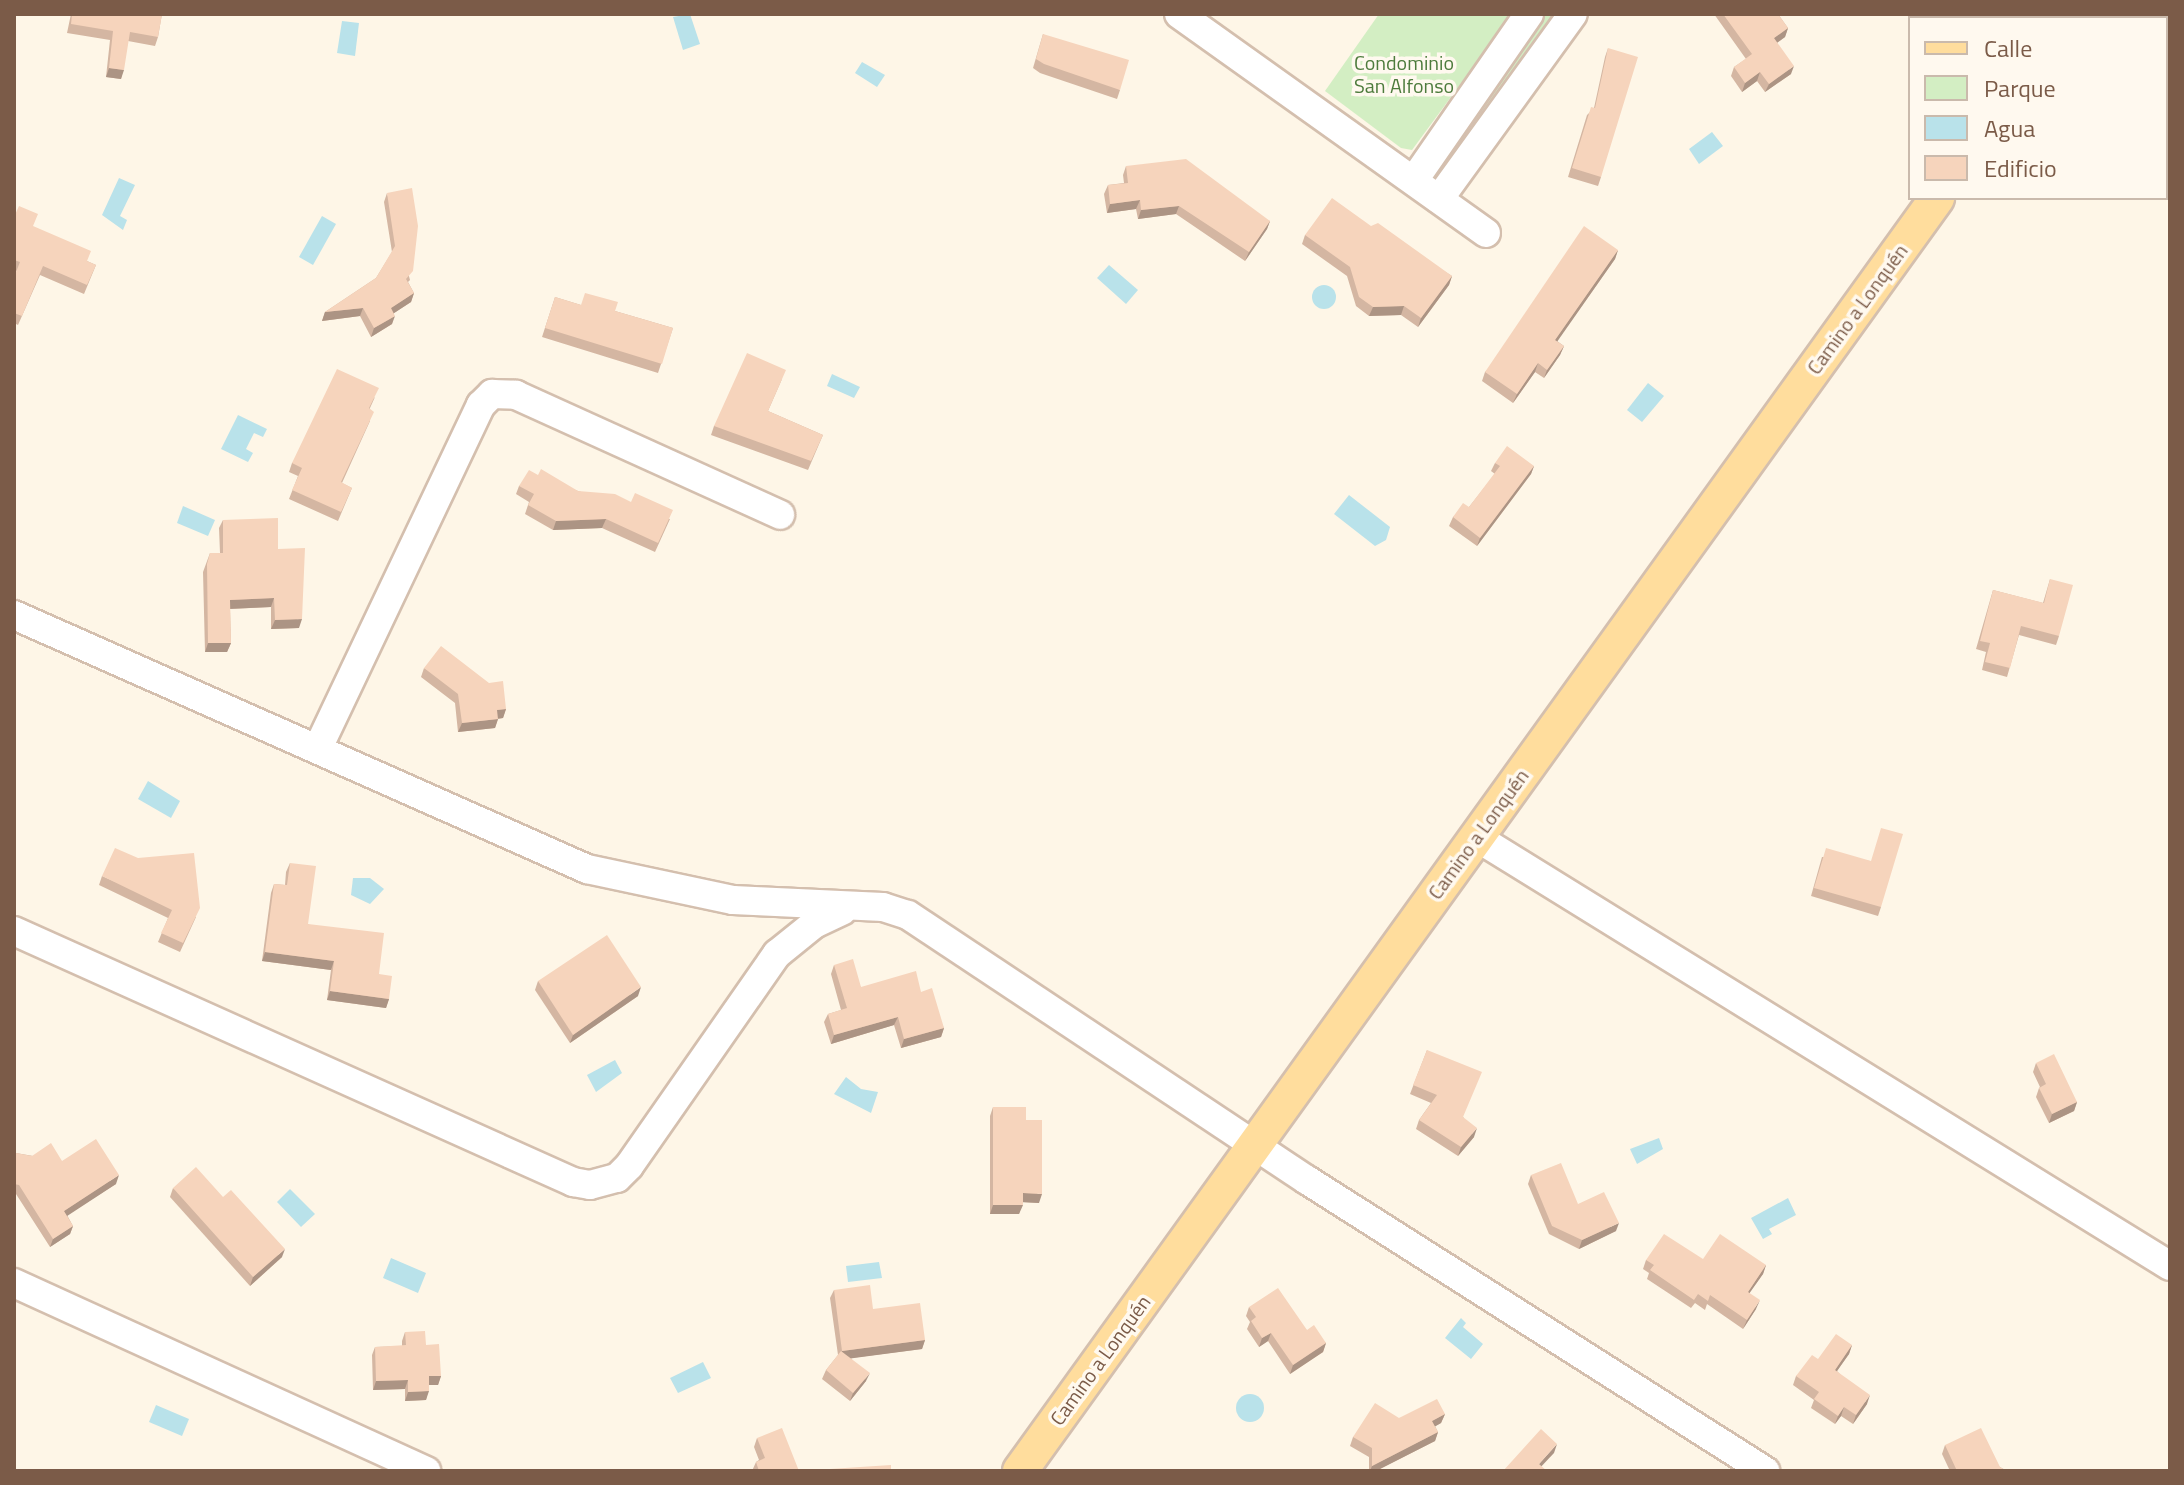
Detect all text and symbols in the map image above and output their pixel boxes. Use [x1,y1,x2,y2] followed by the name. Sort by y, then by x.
[1908,16,2168,200] legend
[1984,30,2032,66] text: Calle
[1354,50,1454,97] park label: Condominio San Alfonso
[1984,70,2056,106] text: Parque
[1984,110,2035,146] text: Agua
[1984,150,2057,186] text: Edificio
[1802,239,1912,379] street label: Camino a Lonquén
[1423,764,1533,904] street label: Camino a Lonquén
[1045,1290,1155,1430] street label: Camino a Lonquén

